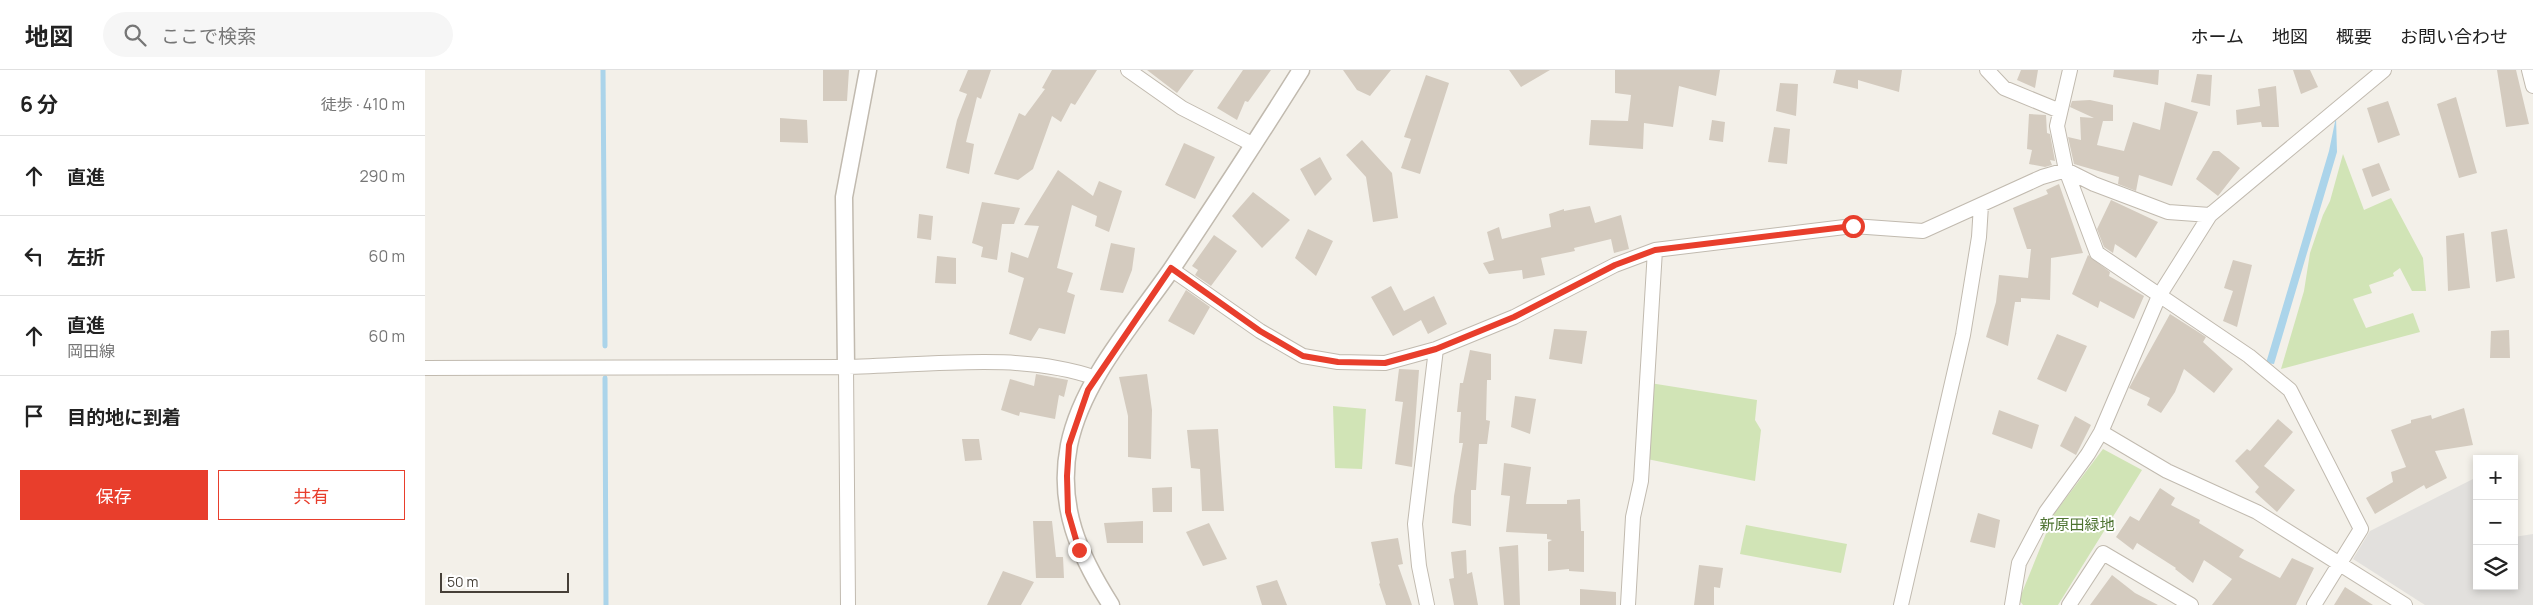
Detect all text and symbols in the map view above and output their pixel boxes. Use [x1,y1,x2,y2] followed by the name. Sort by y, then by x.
[103,12,453,57] search box
[25,19,73,52] text: 地図
[121,21,149,49] icon: search
[161,23,256,49] text: ここで検索
[2191,24,2244,48] text: ホーム
[2272,24,2308,48] text: 地図
[2336,24,2372,48] text: 概要
[2400,24,2508,48] text: お問い合わせ
[20,90,58,118] text: 6 分
[321,93,405,115] text: 徒歩 · 410 m
[20,162,48,190] icon: ahead
[67,164,105,190] text: 直進
[359,165,405,187] text: 290 m
[1842,215,1865,238] route start
[20,242,48,270] icon: left
[67,244,105,270] text: 左折
[369,245,405,267] text: 60 m
[67,312,105,338] text: 直進
[20,322,48,350] icon: ahead
[369,325,405,347] text: 60 m
[67,340,115,362] text: 岡田線
[20,402,48,430] icon: arrive
[67,404,181,430] text: 目的地に到着
[2473,455,2518,590] map controls
[2473,455,2518,500] button: +
[20,470,208,520] button: 保存
[218,470,405,520] button: 共有
[2473,500,2518,545] button: −
[2039,514,2115,535] park label: 新原田緑地
[1068,539,1091,562] route end
[2473,545,2518,590] button: layers
[440,570,569,593] scale bar
[447,572,478,591] text: 50 m

